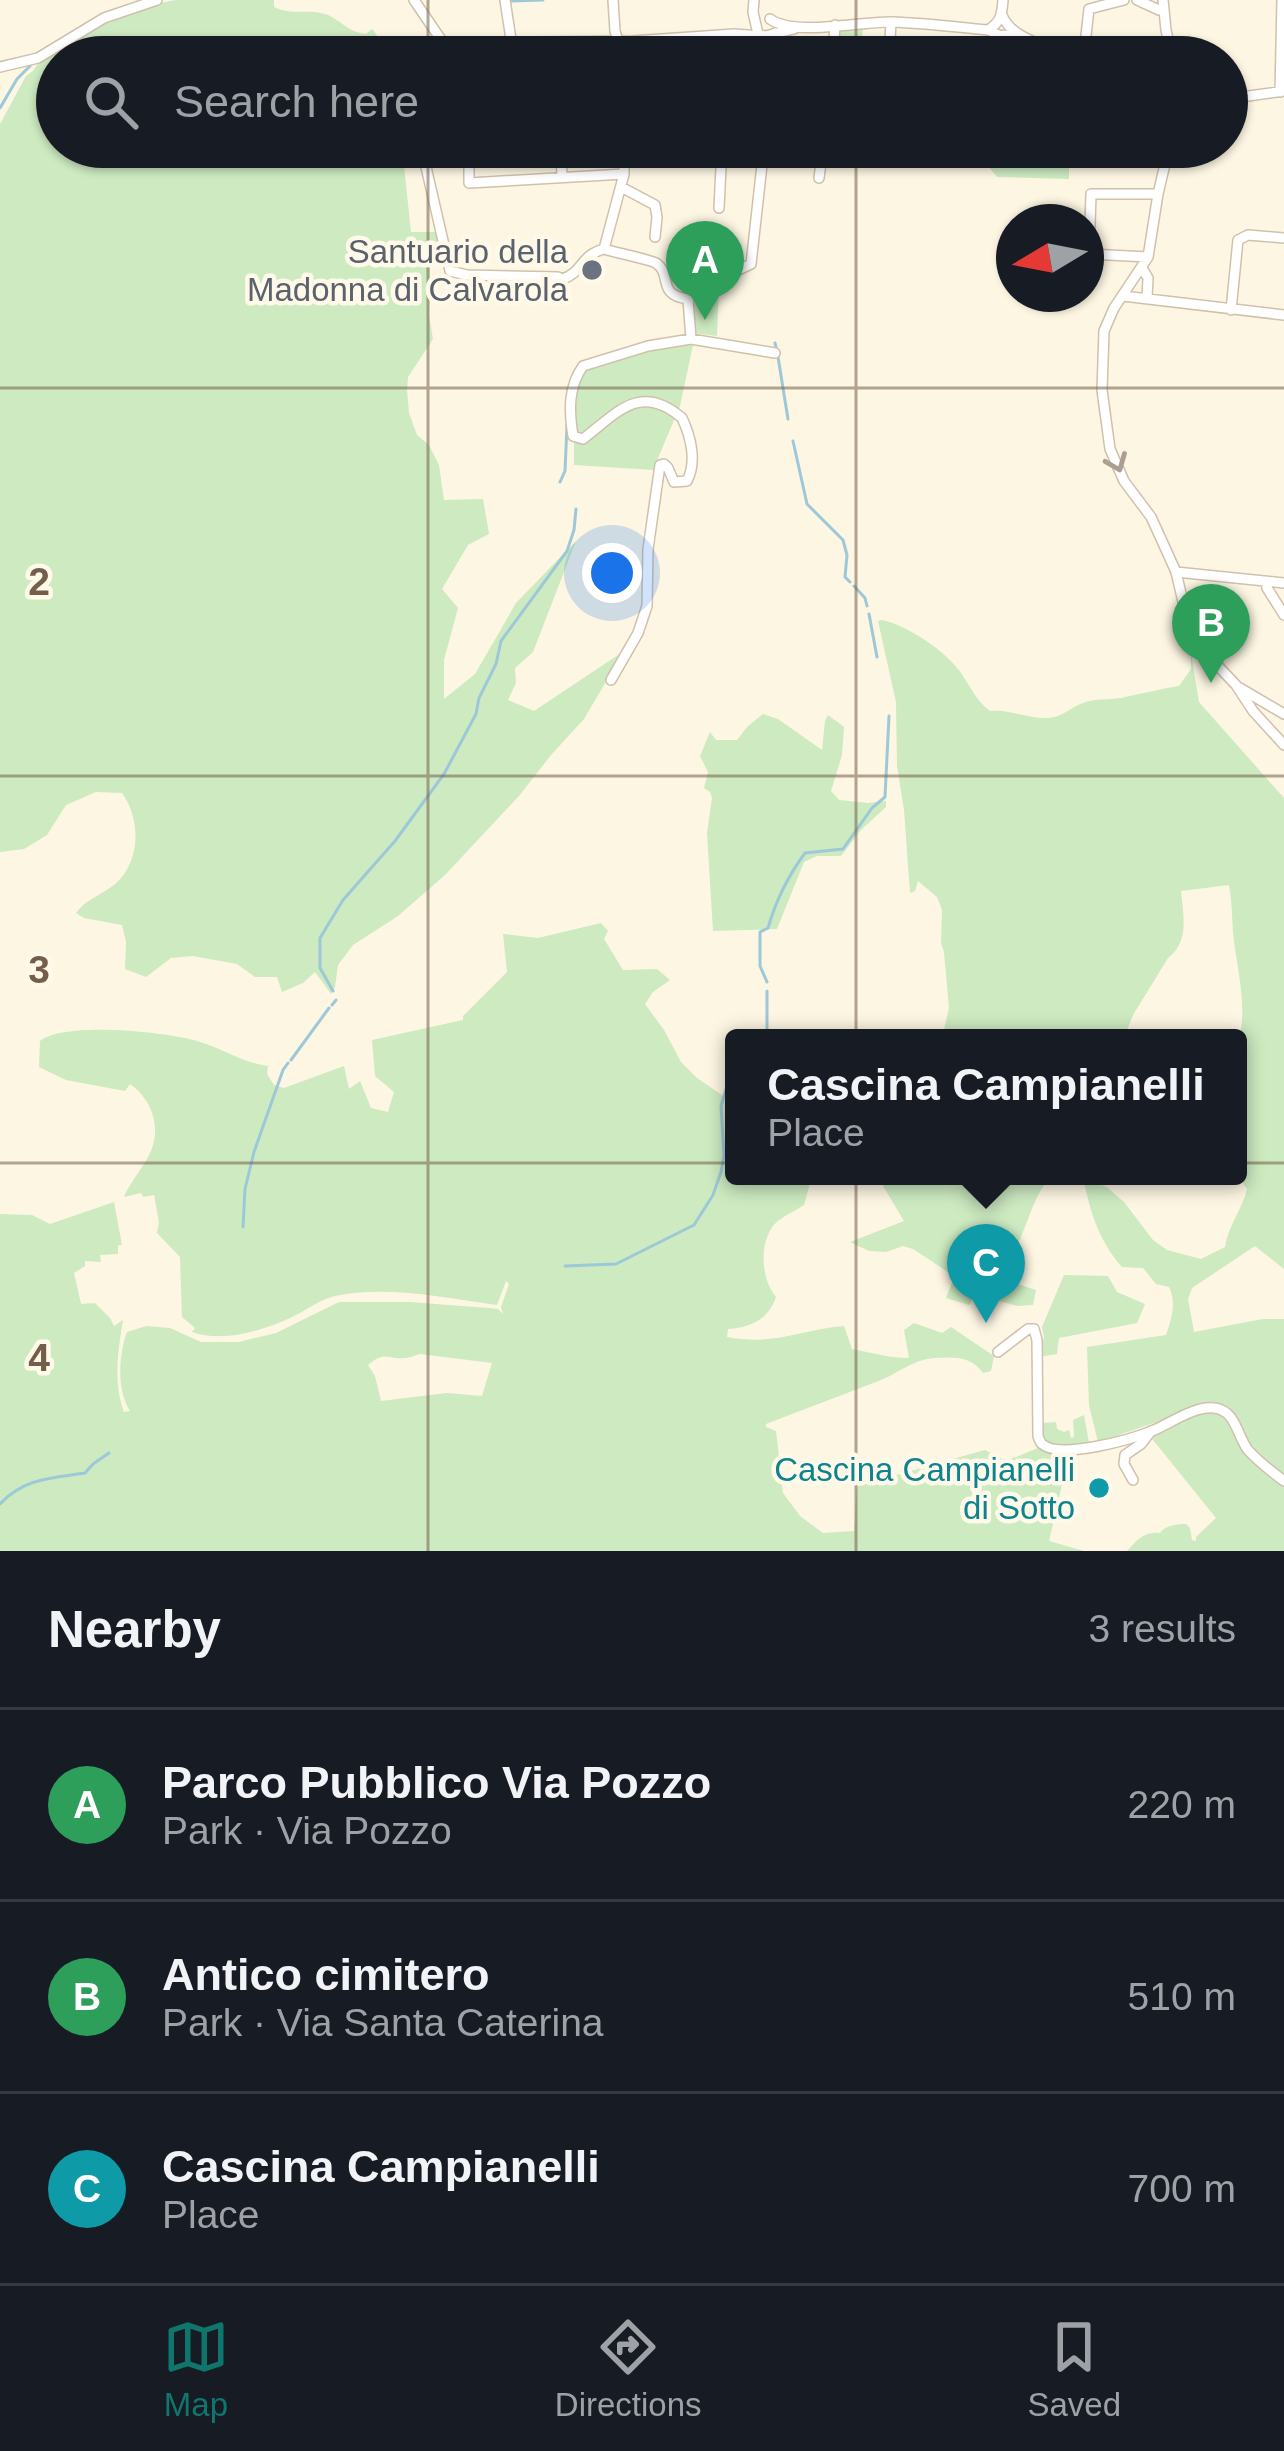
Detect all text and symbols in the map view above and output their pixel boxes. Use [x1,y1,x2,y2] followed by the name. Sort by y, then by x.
[36,36,1248,168] search box
[78,69,144,135] icon: search
[174,76,419,127] text: Search here
[996,204,1104,312] north arrow
[666,221,744,320] pin: A
[247,233,569,308] place label: Santuario della Madonna di Calvarola
[579,257,605,283] marker: Santuario della Madonna di Calvarola
[1102,451,1127,472] one-way arrow
[582,543,642,603] your location
[28,560,50,603] text: 2
[1172,584,1250,683] pin: B
[28,948,50,991] text: 3
[725,1029,1247,1185] popup
[767,1059,1205,1110] text: Cascina Campianelli
[767,1111,865,1154] text: Place
[947,1224,1025,1323] pin: C
[28,1336,50,1379] text: 4
[774,1451,1075,1526] place label: Cascina Campianelli di Sotto
[1086,1475,1112,1501] marker: Cascina Campianelli di Sotto
[48,1601,221,1658] text: Nearby
[1089,1607,1236,1650] text: 3 results
[162,1757,711,1808] text: Parco Pubblico Via Pozzo
[73,1783,101,1826] text: A
[1128,1783,1236,1826] text: 220 m
[162,1809,452,1852] text: Park · Via Pozzo
[162,1949,490,2000] text: Antico cimitero
[73,1975,101,2018] text: B
[1128,1975,1236,2018] text: 510 m
[162,2001,604,2044] text: Park · Via Santa Caterina
[162,2141,600,2192] text: Cascina Campianelli
[73,2167,101,2210] text: C
[1128,2167,1236,2210] text: 700 m
[162,2193,260,2236] text: Place
[163,2314,229,2424] tab: Map
[555,2314,702,2424] tab: Directions
[1027,2314,1121,2424] tab: Saved

